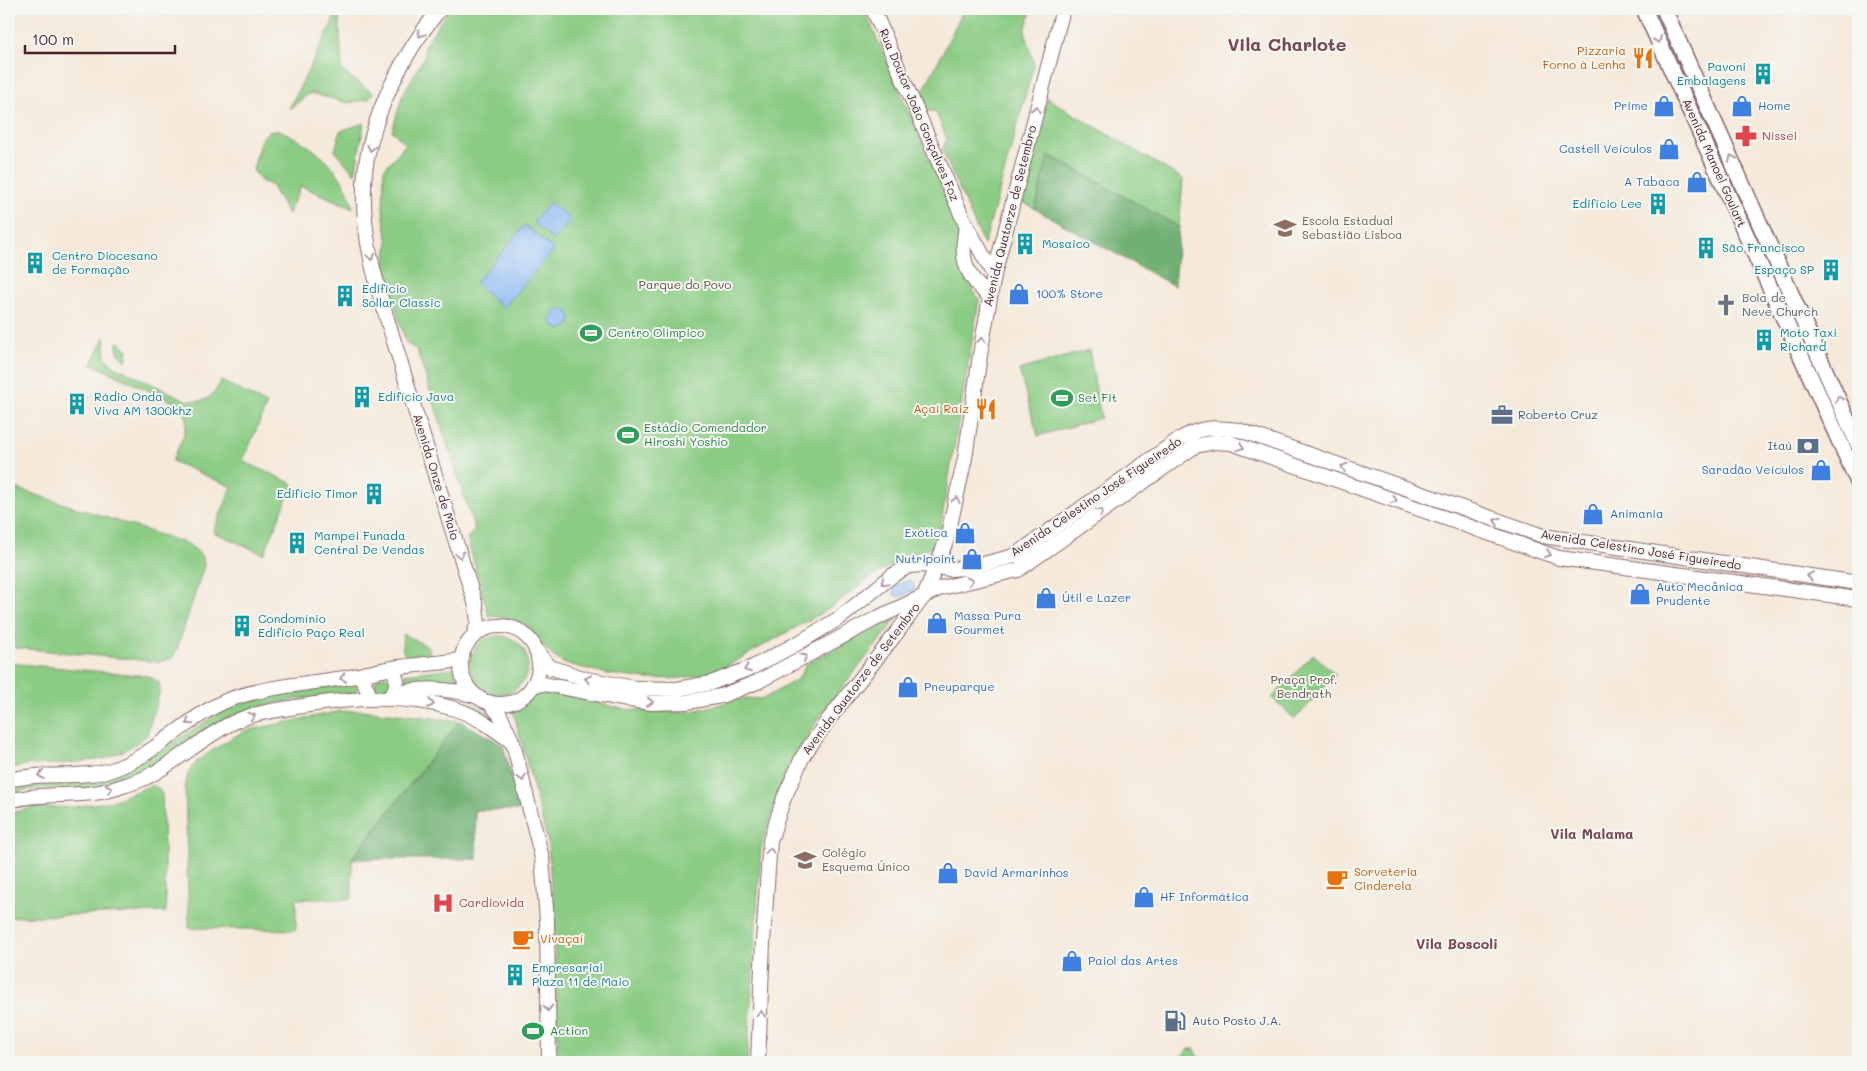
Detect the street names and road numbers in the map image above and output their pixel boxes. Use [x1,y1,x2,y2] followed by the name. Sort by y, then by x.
[876,26,964,204] street label: Rua Doutor João Gonçalves Foz
[1679,96,1751,230] street label: Avenida Manoel Goulart
[979,124,1039,308] street label: Avenida Quatorze de Setembro
[410,412,464,542] street label: Avenida Onze de Maio
[1007,433,1184,560] street label: Avenida Celestino José Figueiredo
[1540,525,1743,573] street label: Avenida Celestino José Figueiredo
[798,599,923,757] street label: Avenida Quatorze de Setembro

